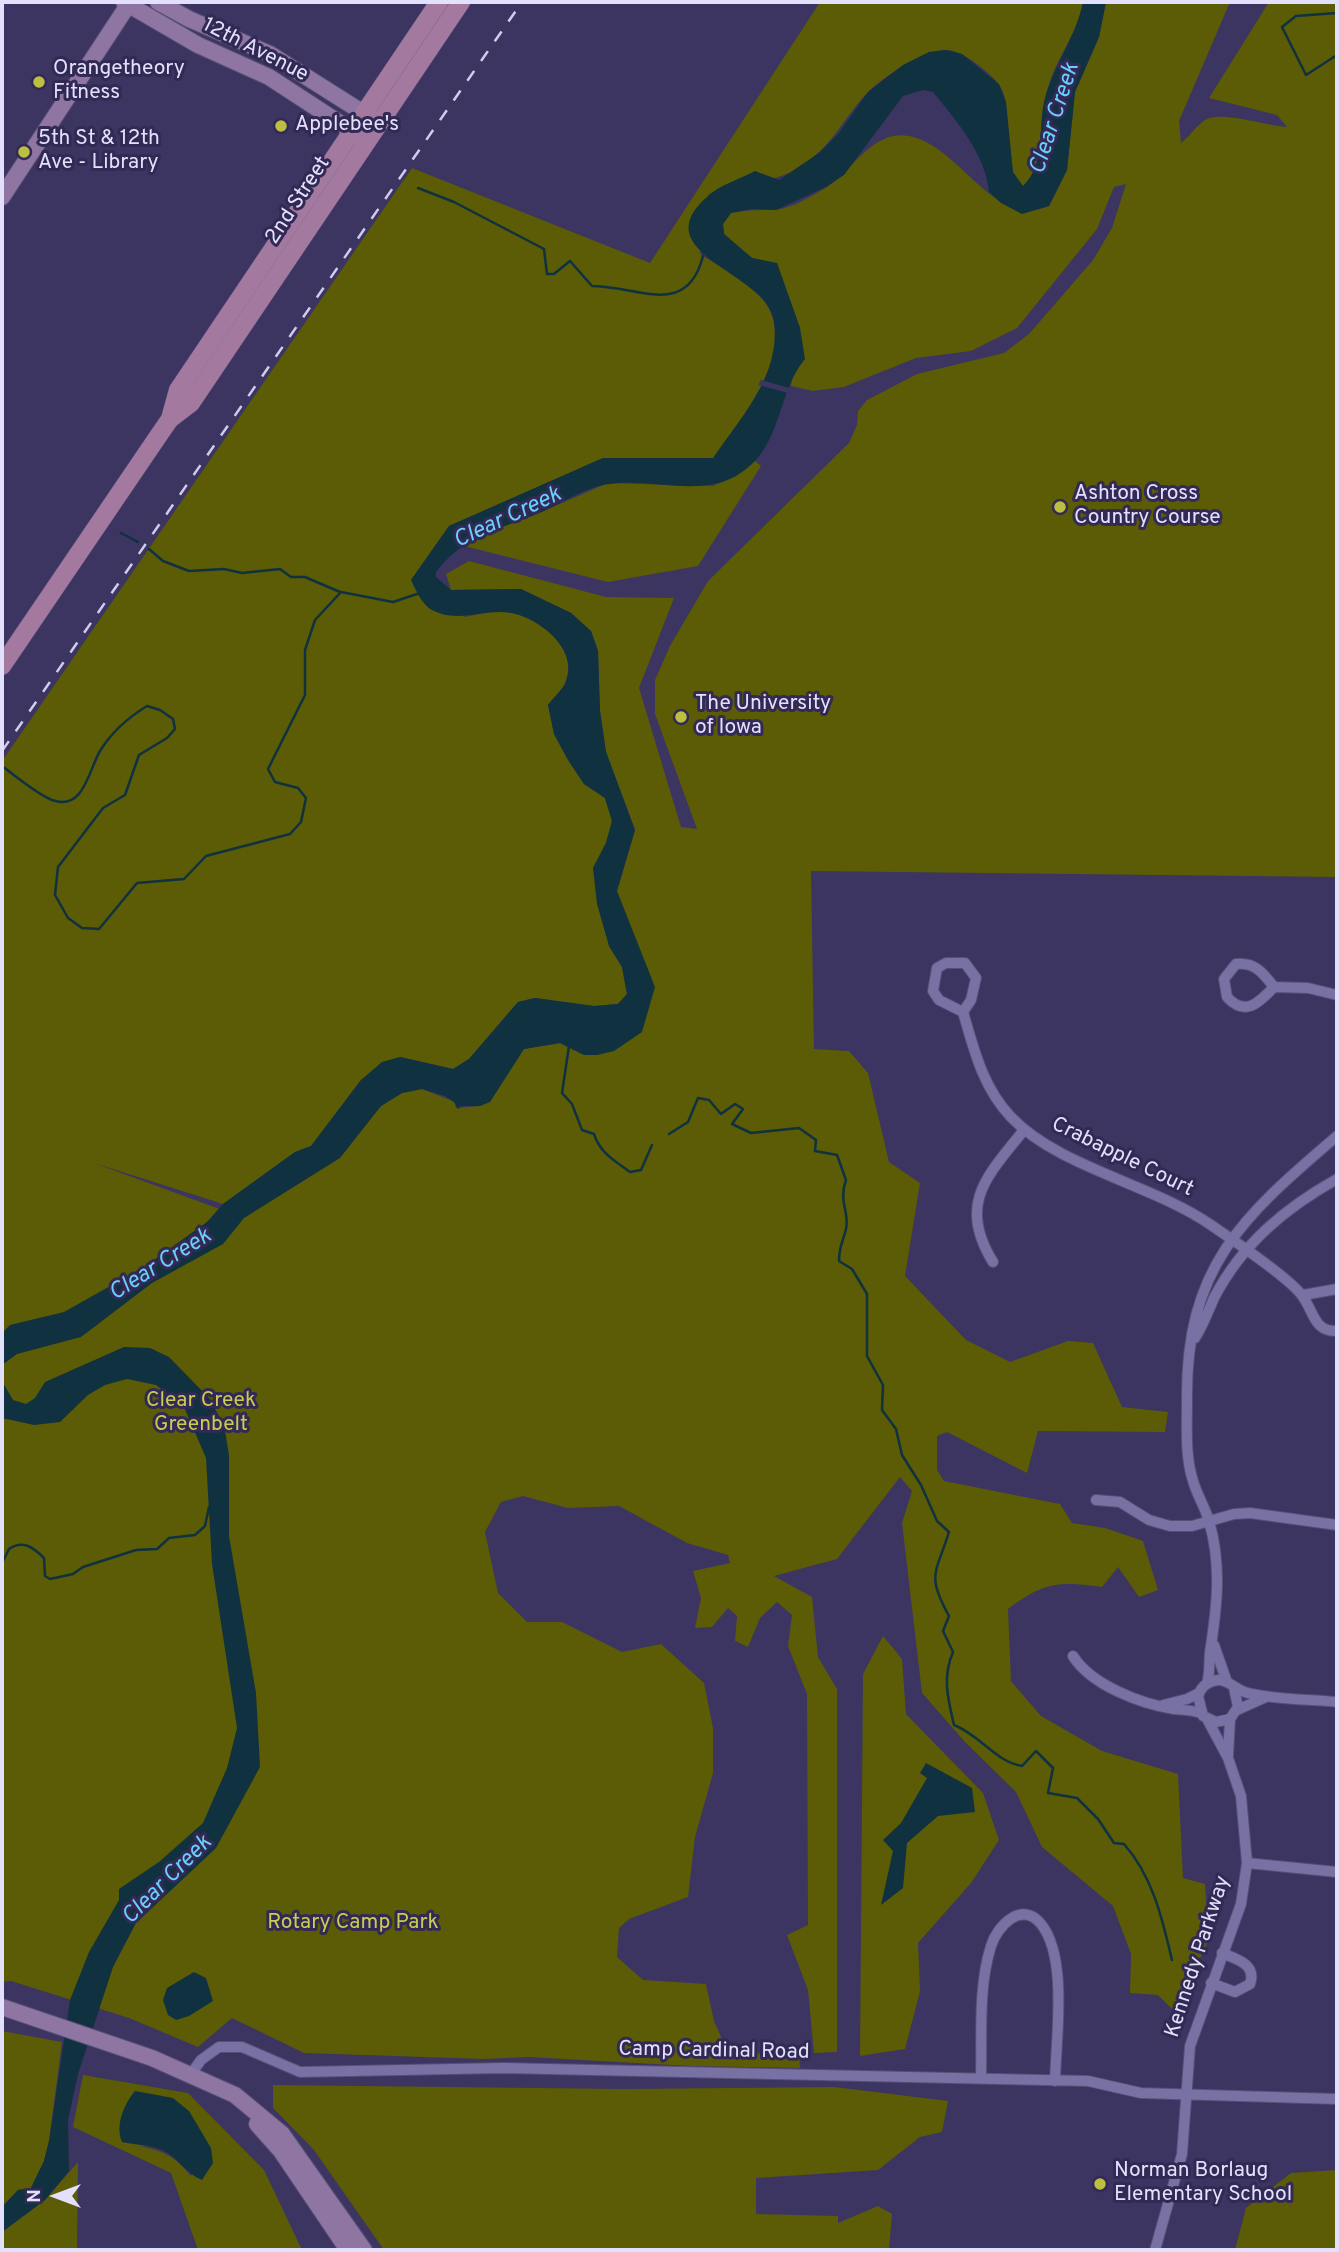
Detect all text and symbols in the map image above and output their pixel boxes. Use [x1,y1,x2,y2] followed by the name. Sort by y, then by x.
[198,14,312,88] street label: 12th Avenue
[53,57,185,107] place label: Orangetheory Fitness
[1025,60,1087,178] water label: Clear Creek
[31,74,47,90] marker: Orangetheory Fitness
[295,113,399,139] place label: Applebee's
[273,118,289,134] marker: Applebee's
[38,127,160,177] place label: 5th St & 12th Ave - Library
[16,144,32,160] marker: 5th St & 12th Ave - Library
[261,152,337,250] street label: 2nd Street
[450,482,566,556] water label: Clear Creek
[1074,482,1221,532] place label: Ashton Cross Country Course
[1052,499,1068,515] marker: Ashton Cross Country Course
[695,692,831,742] place label: The University of Iowa
[673,709,689,725] marker: The University of Iowa
[1047,1113,1197,1203] street label: Crabapple Court
[105,1224,217,1308] water label: Clear Creek
[146,1389,256,1439] park label: Clear Creek Greenbelt
[117,1830,219,1932] water label: Clear Creek
[1161,1873,1237,2041] street label: Kennedy Parkway
[267,1911,439,1937] park label: Rotary Camp Park
[618,2038,810,2066] street label: Camp Cardinal Road
[1114,2159,1292,2209] place label: Norman Borlaug Elementary School
[21,2161,91,2231] north arrow
[1092,2176,1108,2192] marker: Norman Borlaug Elementary School
[23,2189,47,2203] text: N

